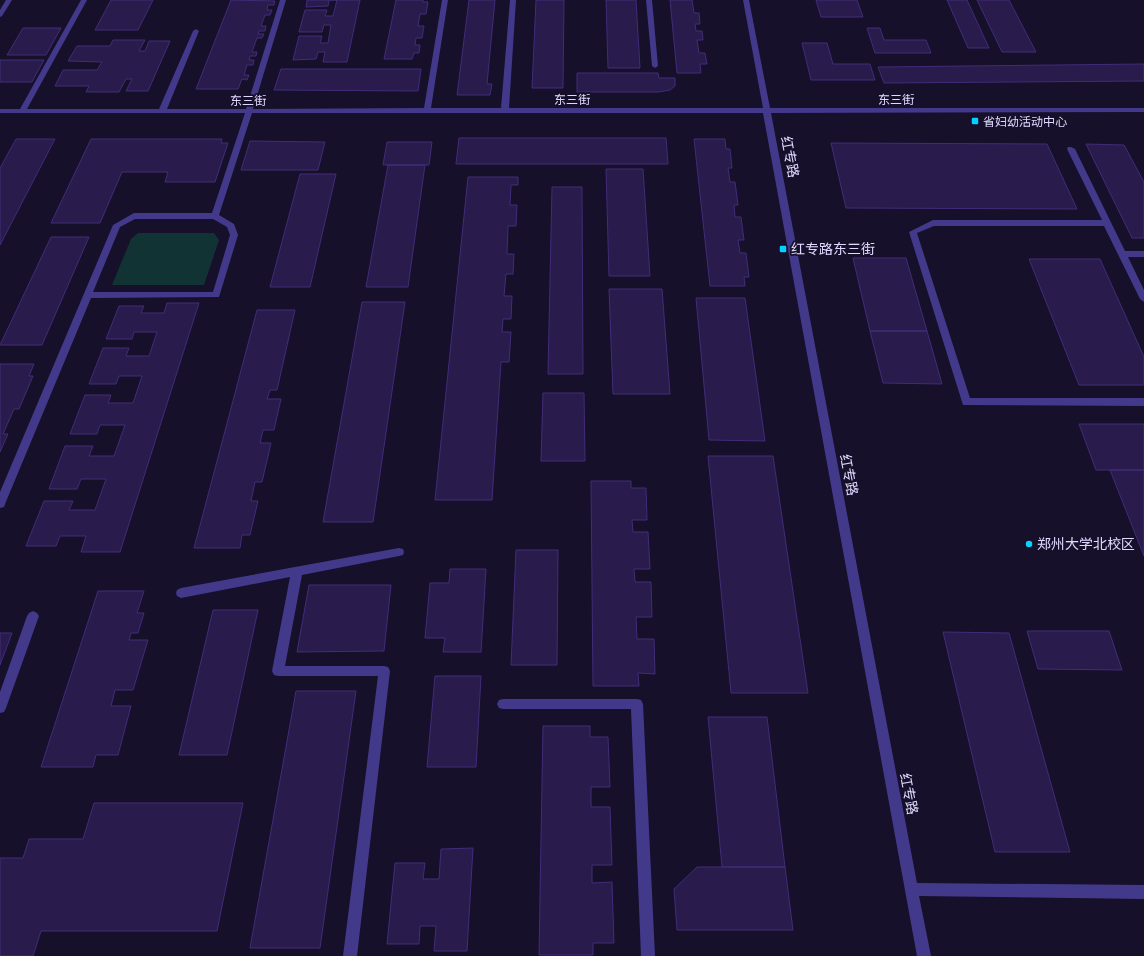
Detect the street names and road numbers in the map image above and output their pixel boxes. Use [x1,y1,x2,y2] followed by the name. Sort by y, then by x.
[554,92,590,107] street label: 东三街
[878,92,914,107] street label: 东三街
[230,93,266,108] street label: 东三街
[777,135,803,179] street label: 红专路
[836,453,862,497] street label: 红专路
[896,772,922,816] street label: 红专路

